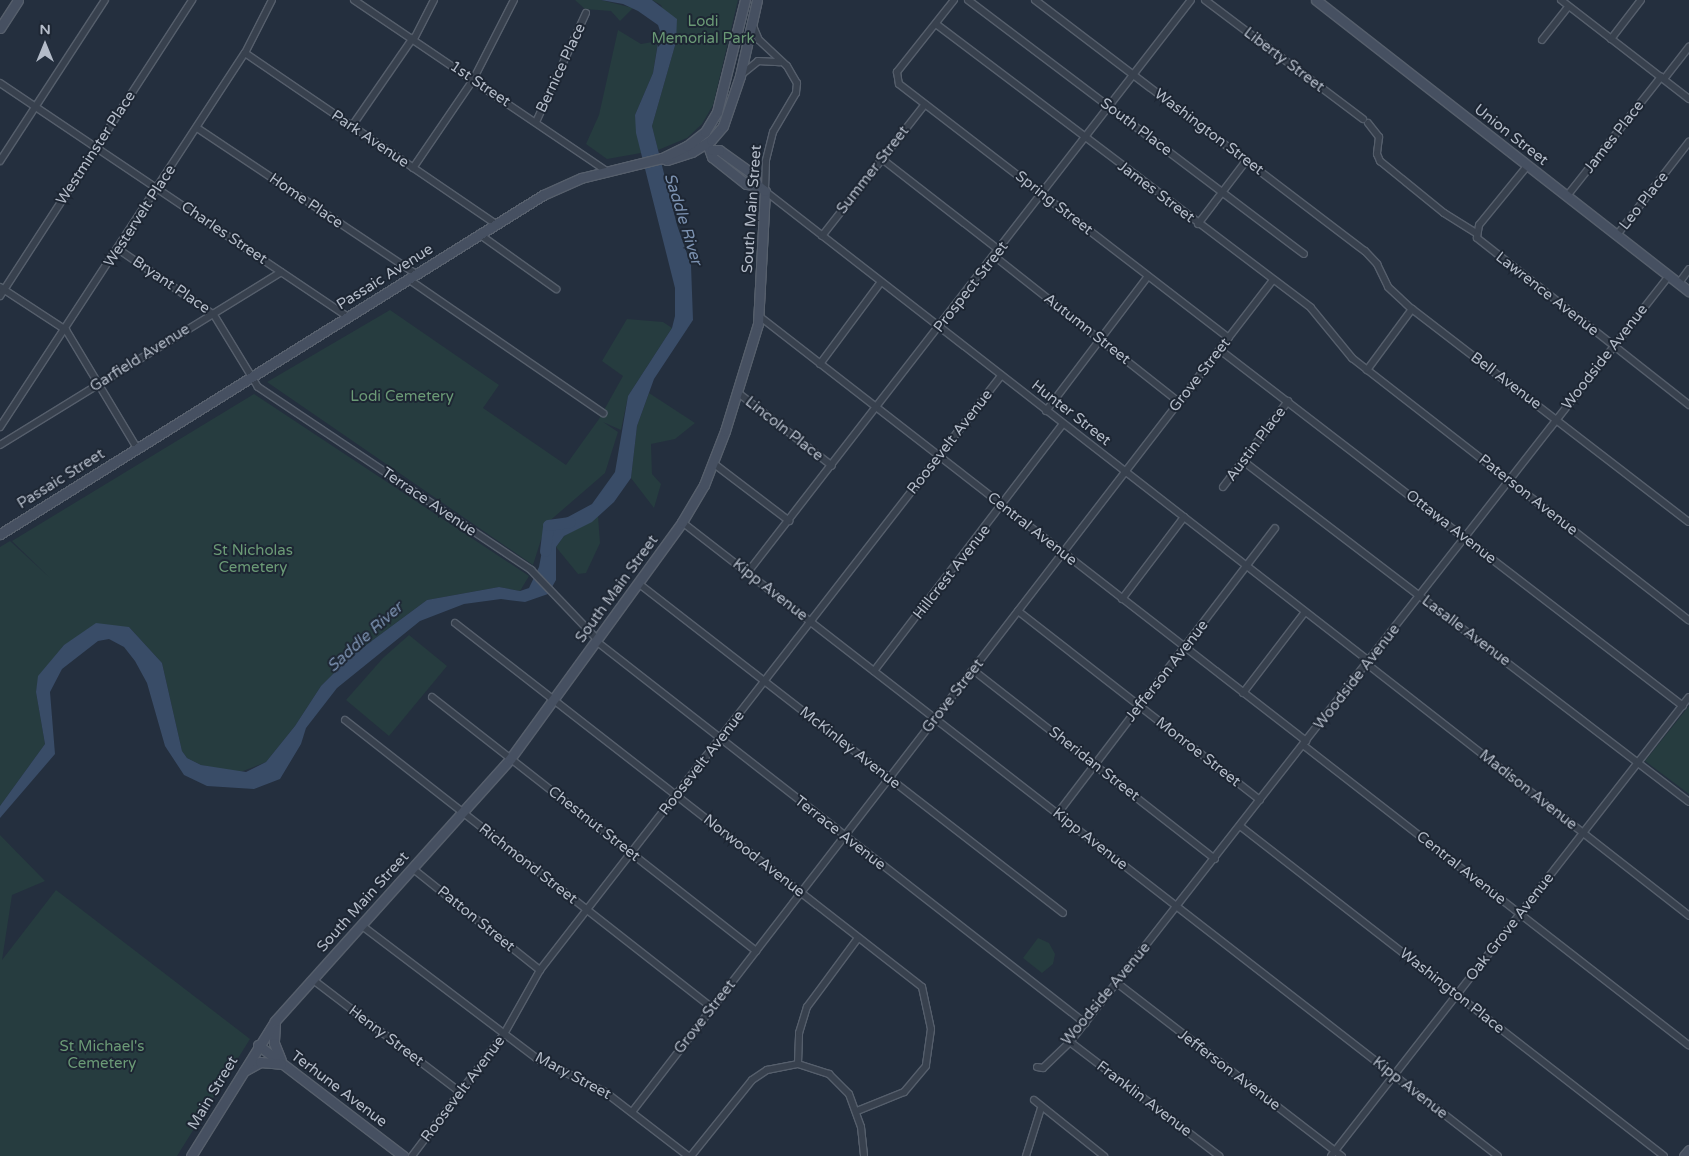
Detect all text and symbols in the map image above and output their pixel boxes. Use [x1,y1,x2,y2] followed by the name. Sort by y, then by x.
[651,12,755,47] park label: Lodi Memorial Park
[20,20,70,70] north arrow
[39,21,51,38] text: N
[532,21,590,115] street label: Bernice Place
[1240,24,1328,96] street label: Liberty Street
[446,57,514,111] street label: 1st Street
[1151,85,1267,179] street label: Washington Street
[53,88,139,208] street label: Westminster Place
[1097,94,1175,160] street label: South Place
[1580,97,1648,177] street label: James Place
[1470,101,1552,169] street label: Union Street
[328,106,412,172] street label: Park Avenue
[833,122,913,218] street label: Summer Street
[739,144,765,274] street label: South Main Street
[1114,157,1198,227] street label: James Street
[100,162,180,270] street label: Westervelt Place
[1012,167,1096,239] street label: Spring Street
[1616,168,1672,234] street label: Leo Place
[266,170,346,232] street label: Home Place
[660,171,706,267] water label: Saddle River
[178,198,270,268] street label: Charles Street
[930,238,1012,336] street label: Prospect Street
[333,240,437,314] street label: Passaic Avenue
[1492,248,1602,340] street label: Lawrence Avenue
[129,252,213,318] street label: Bryant Place
[1040,290,1134,368] street label: Autumn Street
[1558,301,1652,413] street label: Woodside Avenue
[87,320,193,396] street label: Garfield Avenue
[1166,334,1234,416] street label: Grove Street
[1467,349,1545,413] street label: Bell Avenue
[1028,376,1114,450] street label: Hunter Street
[904,386,996,498] street label: Roosevelt Avenue
[350,388,454,406] park label: Lodi Cemetery
[741,393,827,465] street label: Lincoln Place
[1222,403,1290,485] street label: Austin Place
[14,445,108,513] street label: Passaic Street
[1475,451,1581,539] street label: Paterson Avenue
[378,464,480,540] street label: Terrace Avenue
[1402,486,1500,568] street label: Ottawa Avenue
[984,488,1080,570] street label: Central Avenue
[910,521,994,623] street label: Hillcrest Avenue
[572,532,662,646] street label: South Main Street
[213,541,293,576] park label: St Nicholas Cemetery
[729,555,811,625] street label: Kipp Avenue
[1418,592,1514,670] street label: Lasalle Avenue
[323,598,407,676] water label: Saddle River
[1122,617,1212,725] street label: Jefferson Avenue
[1310,621,1404,733] street label: Woodside Avenue
[919,655,987,737] street label: Grove Street
[796,703,904,793] street label: McKinley Avenue
[656,707,748,819] street label: Roosevelt Avenue
[1152,713,1244,791] street label: Monroe Street
[1045,723,1143,805] street label: Sheridan Street
[1476,746,1580,834] street label: Madison Avenue
[544,783,644,865] street label: Chestnut Street
[791,792,889,874] street label: Terrace Avenue
[1049,804,1131,874] street label: Kipp Avenue
[700,811,808,901] street label: Norwood Avenue
[475,820,581,908] street label: Richmond Street
[1413,827,1509,909] street label: Central Avenue
[313,848,413,956] street label: South Main Street
[1462,869,1558,985] street label: Oak Grove Avenue
[434,882,518,956] street label: Patton Street
[1058,939,1154,1049] street label: Woodside Avenue
[1396,944,1508,1038] street label: Washington Place
[671,976,739,1058] street label: Grove Street
[345,1002,427,1070] street label: Henry Street
[1174,1026,1284,1114] street label: Jefferson Avenue
[417,1033,509,1145] street label: Roosevelt Avenue
[60,1037,144,1072] park label: St Michael's Cemetery
[287,1047,391,1131] street label: Terhune Avenue
[532,1048,614,1104] street label: Mary Street
[184,1053,242,1133] street label: Main Street
[1369,1053,1451,1123] street label: Kipp Avenue
[1093,1057,1195,1141] street label: Franklin Avenue

